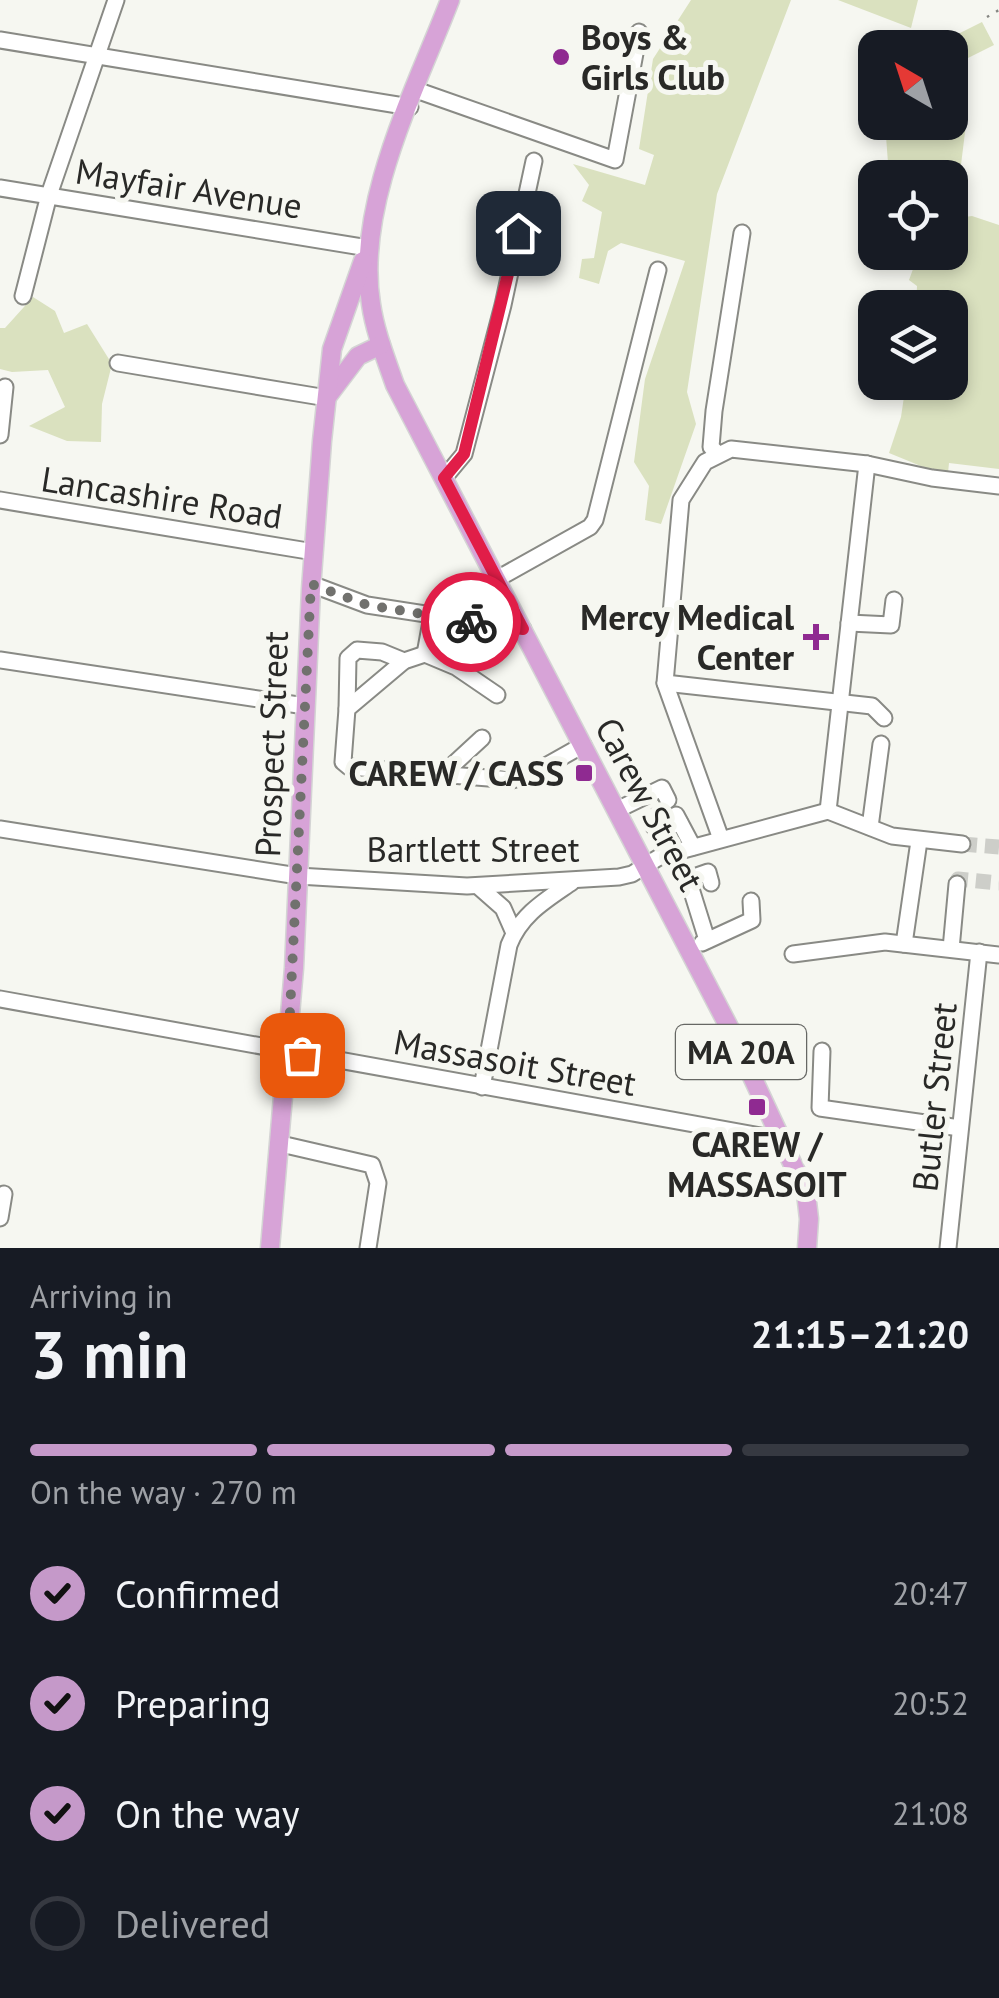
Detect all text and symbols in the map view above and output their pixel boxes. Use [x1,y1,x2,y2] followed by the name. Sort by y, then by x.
[581,14,725,100] place label: Boys & Girls Club
[858,30,968,140] north arrow
[858,30,968,400] map controls
[550,46,572,68] marker: Boys & Girls Club
[72,147,306,229] street label: Mayfair Avenue
[858,160,968,270] button: locate
[476,191,561,276] pin
[491,206,546,261] icon: home
[858,290,968,400] button: layers
[38,455,286,539] street label: Lancashire Road
[421,572,521,672] courier
[580,594,795,680] place label: Mercy Medical Center
[444,595,499,650] icon: bike
[803,624,829,650] marker: Mercy Medical Center
[244,630,298,858] street label: Prospect Street
[585,709,715,899] street label: Carew Street
[348,750,564,796] place label: CAREW / CASS
[573,762,595,784] marker: CAREW / CASS
[366,826,580,872] street label: Bartlett Street
[901,1000,967,1194] street label: Butler Street
[260,1013,345,1098] pin
[390,1018,640,1106] street label: Massasoit Street
[676,1025,806,1079] road number: MA 20A
[275,1028,330,1083] icon: bag
[746,1096,768,1118] marker: CAREW / MASSASOIT
[667,1121,847,1207] place label: CAREW / MASSASOIT
[30,1275,172,1317] text: Arriving in
[751,1309,969,1358] text: 21:15–21:20
[30,1312,189,1396] text: 3 min
[30,1471,297,1513] text: On the way · 270 m
[30,1566,85,1621] icon: check
[115,1569,281,1618] text: Confirmed
[892,1572,969,1614] text: 20:47
[30,1676,85,1731] icon: check
[115,1679,271,1728] text: Preparing
[892,1682,969,1724] text: 20:52
[30,1786,85,1841] icon: check
[115,1789,300,1838] text: On the way
[892,1792,969,1834] text: 21:08
[115,1899,270,1948] text: Delivered

